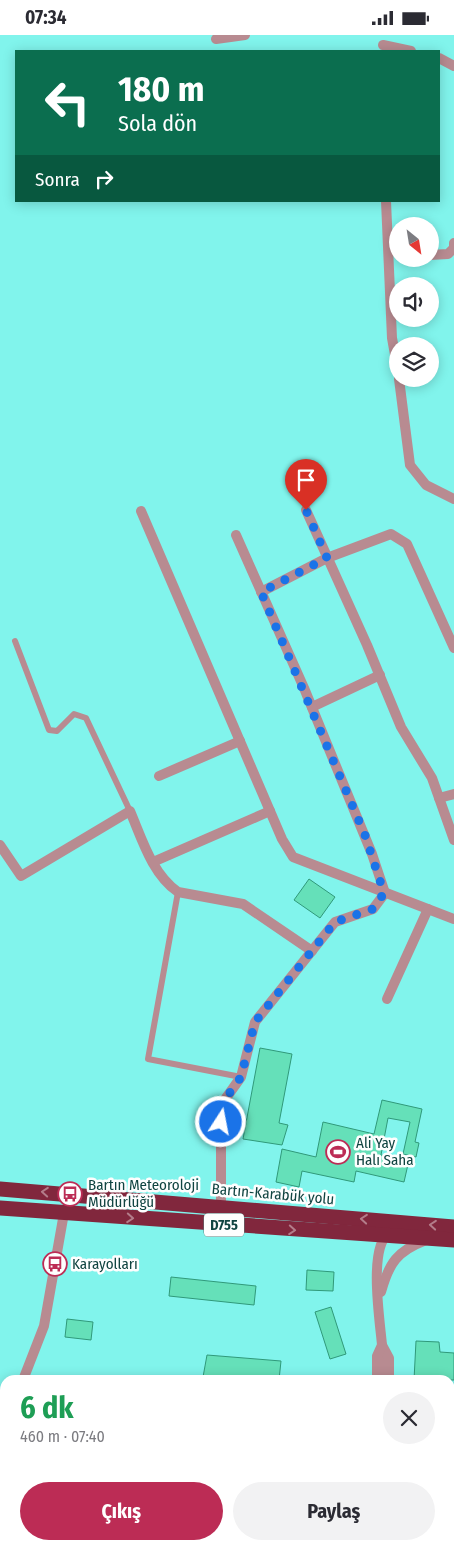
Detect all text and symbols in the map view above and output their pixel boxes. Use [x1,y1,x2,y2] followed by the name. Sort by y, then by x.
[25,6,67,29] text: 07:34
[118,68,204,110] text: 180 m
[35,70,100,135] icon: left
[118,110,197,137] text: Sola dön
[90,165,118,193] icon: right
[35,168,80,191] text: Sonra
[389,217,439,267] north arrow
[389,217,439,387] map controls
[389,277,439,327] button: sound
[389,337,439,387] button: layers
[285,459,327,510] pin
[292,466,320,494] icon: arrive
[194,1095,246,1147] position arrow
[356,1134,414,1169] place label: Ali Yay Halı Saha
[325,1139,351,1165] sports icon: Ali Yay Halı Saha
[88,1176,199,1211] place label: Bartın Meteoroloji Müdürlüğü
[211,1180,335,1208] street label: Bartın-Karabük yolu
[57,1181,83,1207] bus stop icon: Bartın Meteoroloji Müdürlüğü
[41,1187,49,1198] one-way arrow
[126,1212,134,1223] one-way arrow
[204,1213,244,1237] road number: D755
[359,1214,367,1225] one-way arrow
[429,1220,437,1231] one-way arrow
[288,1225,296,1236] one-way arrow
[42,1251,68,1277] bus stop icon: Karayolları
[72,1255,138,1273] place label: Karayolları
[20,1390,74,1426] text: 6 dk
[383,1392,435,1444] button: close
[20,1427,105,1446] text: 460 m · 07:40
[20,1482,223,1540] button: Çıkış
[233,1482,435,1540] button: Paylaş

